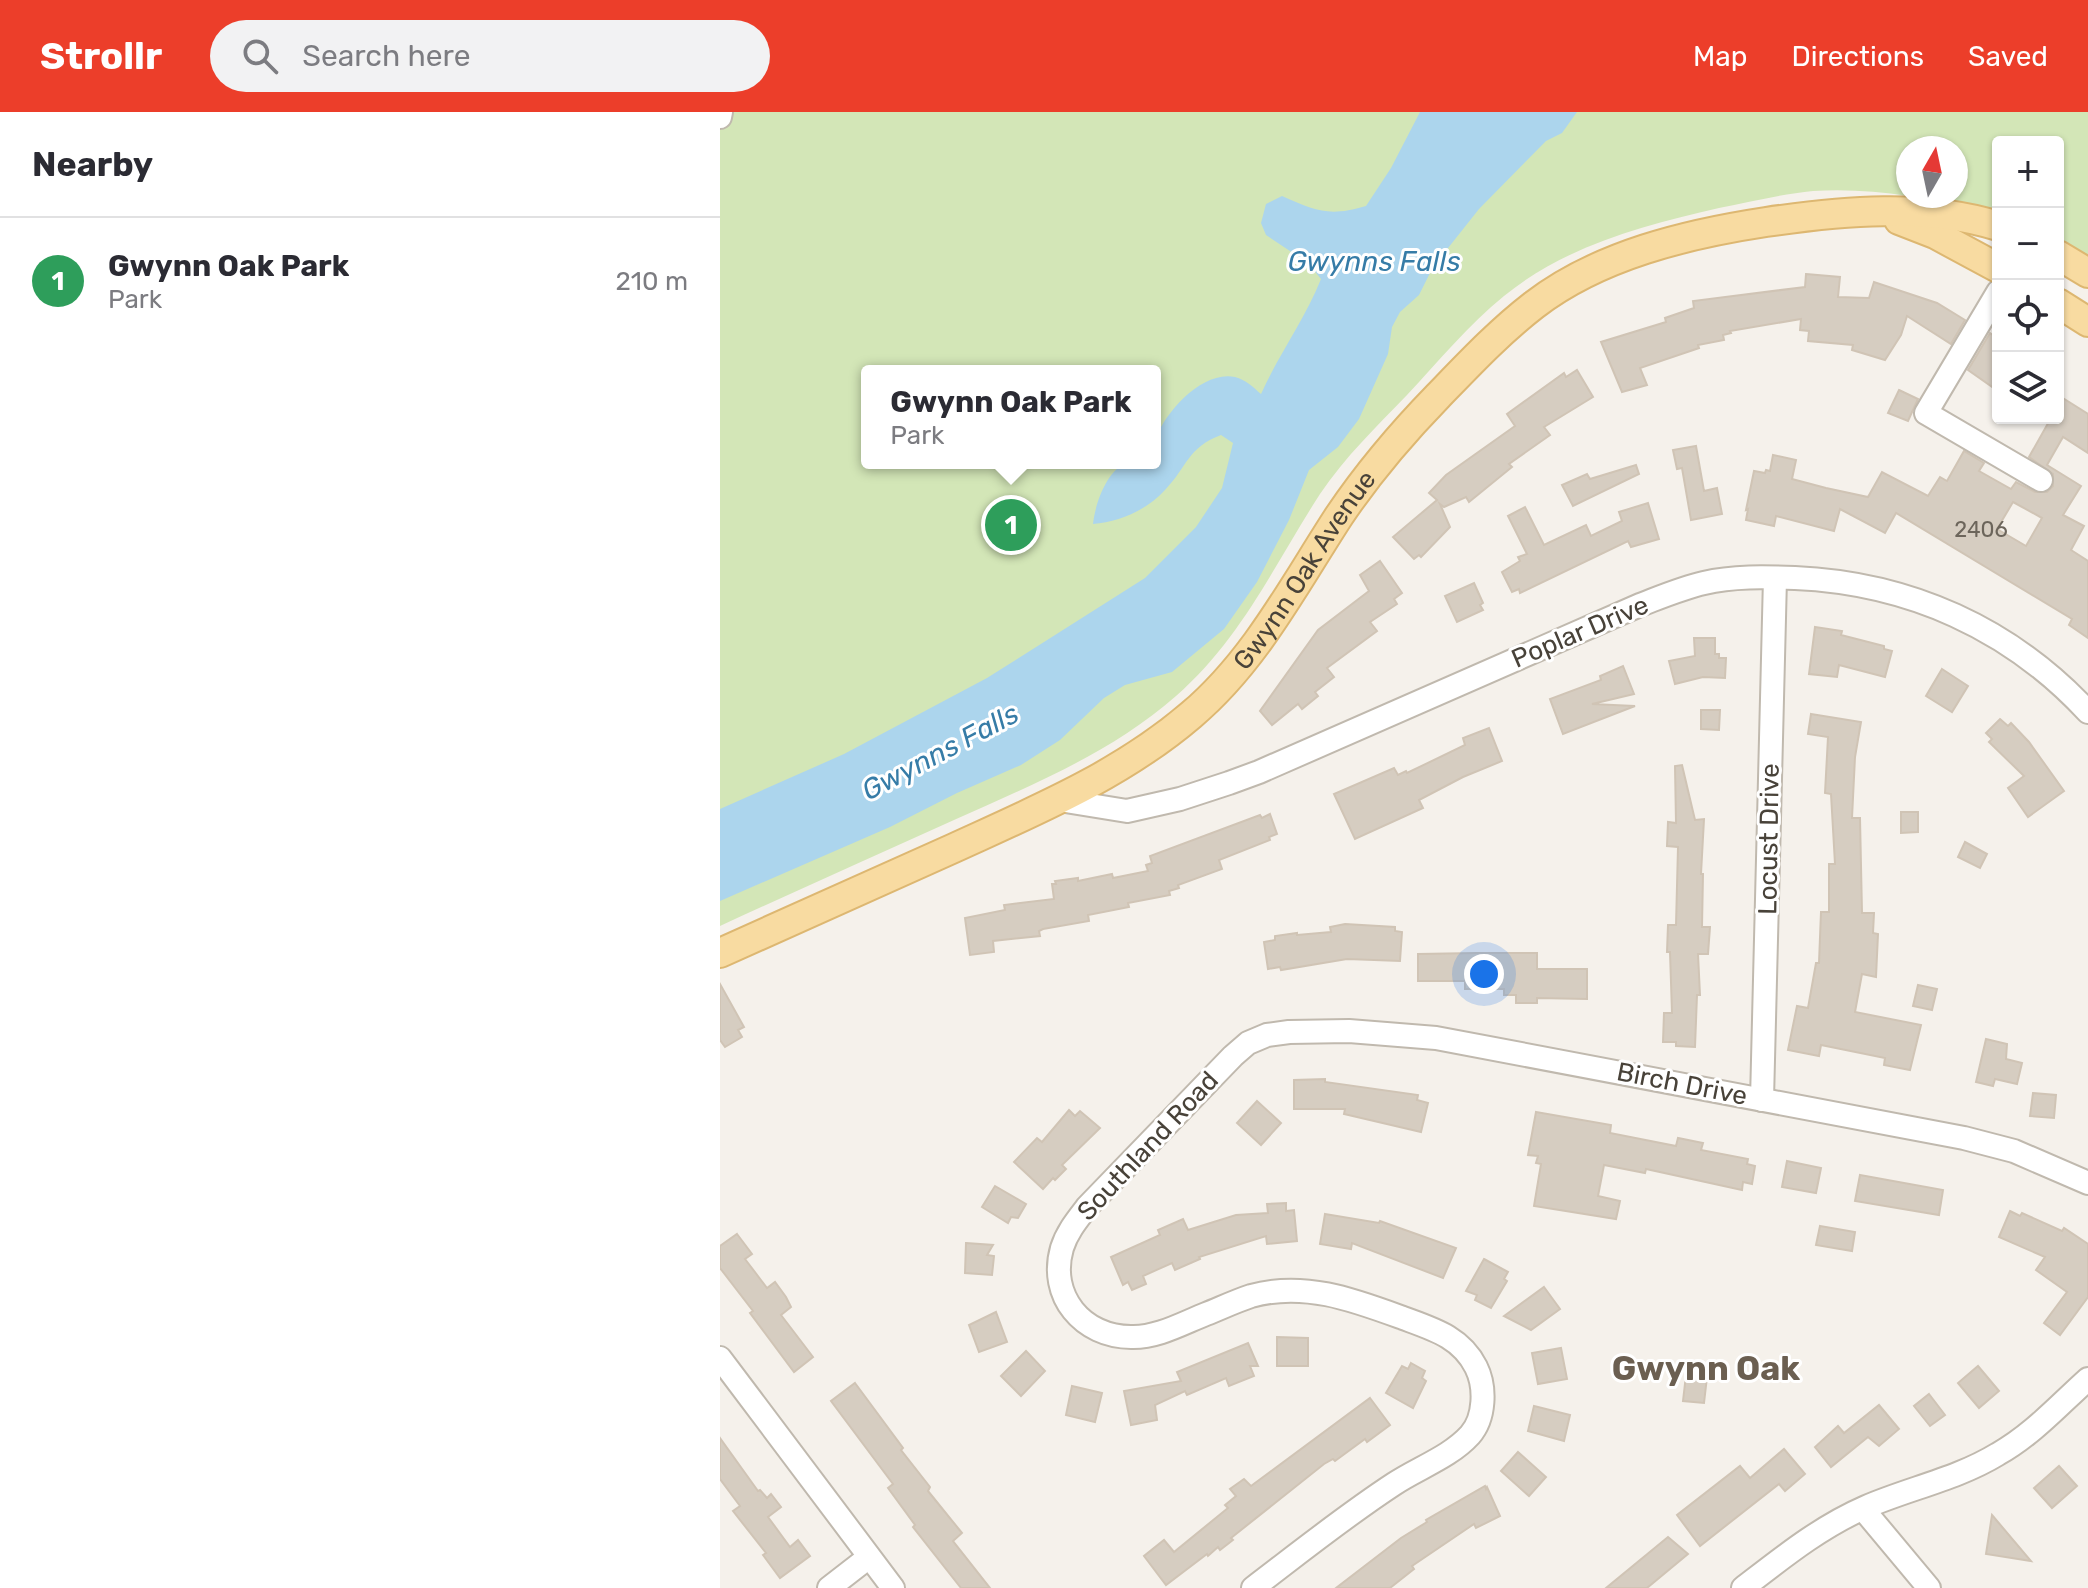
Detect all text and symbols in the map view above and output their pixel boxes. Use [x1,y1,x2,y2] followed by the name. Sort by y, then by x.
[210,20,770,92] search box
[40,33,162,79] text: Strollr
[238,34,282,78] icon: search
[302,38,471,74] text: Search here
[1693,40,1747,73] text: Map
[1791,40,1924,73] text: Directions
[1968,40,2048,73] text: Saved
[1896,136,1968,208] north arrow
[1992,136,2064,424] map controls
[1992,136,2064,208] button: +
[32,144,153,185] text: Nearby
[1992,208,2064,280] button: −
[1287,245,1461,278] water label: Gwynns Falls
[108,248,349,284] text: Gwynn Oak Park
[52,266,64,297] text: 1
[616,266,688,297] text: 210 m
[1992,280,2064,352] button: locate
[108,284,162,315] text: Park
[1992,352,2064,424] button: layers
[861,365,1161,469] popup
[890,384,1132,420] text: Gwynn Oak Park
[890,420,944,451] text: Park
[1227,464,1382,676] street label: Gwynn Oak Avenue
[985,495,1037,555] pin: 1
[1954,516,2008,543] house number: 2406
[1507,589,1653,675] street label: Poplar Drive
[856,697,1024,807] water label: Gwynns Falls
[1752,763,1786,915] street label: Locust Drive
[1464,954,1504,994] your location
[1614,1056,1750,1112] street label: Birch Drive
[1071,1065,1225,1227] street label: Southland Road
[1612,1348,1800,1389] district label: Gwynn Oak

